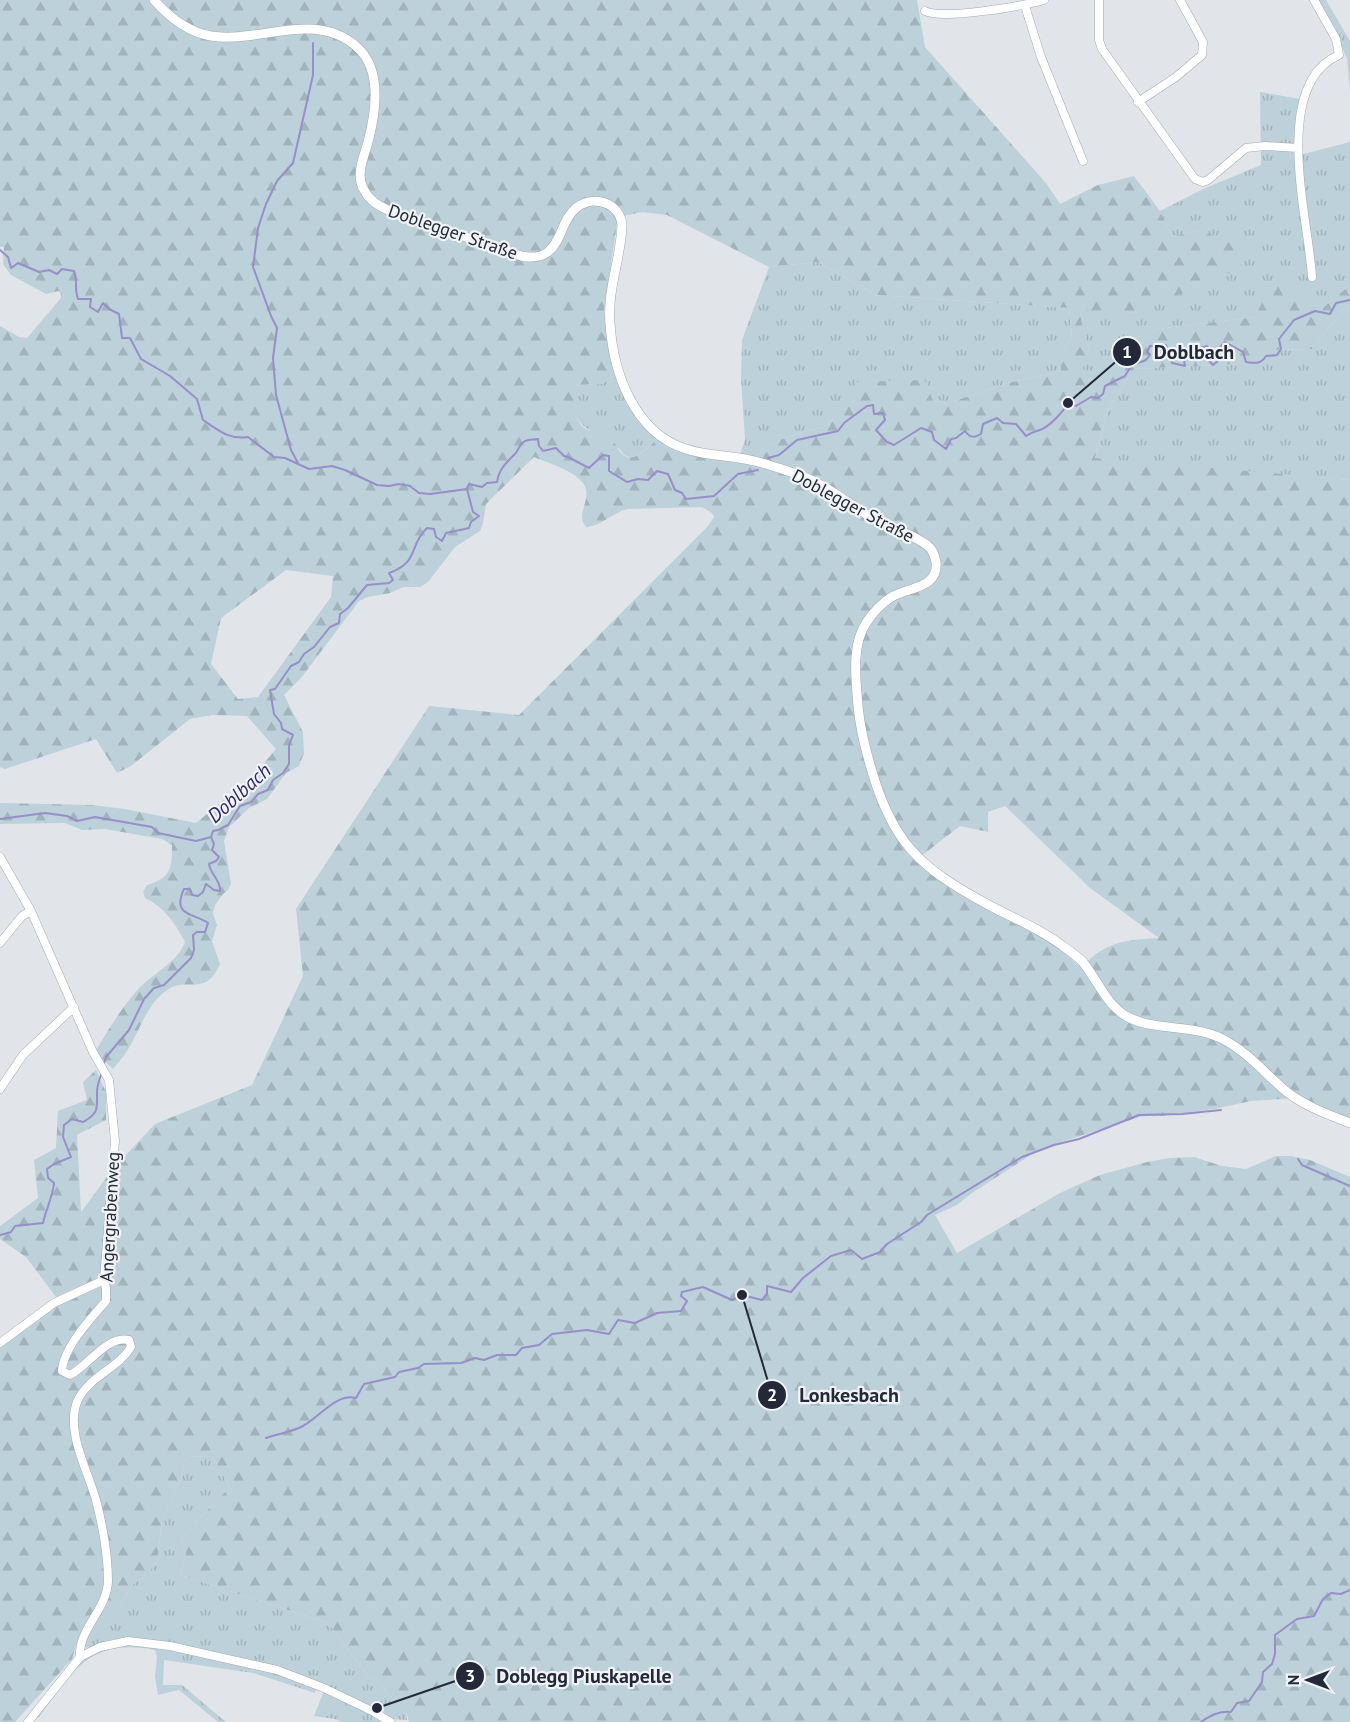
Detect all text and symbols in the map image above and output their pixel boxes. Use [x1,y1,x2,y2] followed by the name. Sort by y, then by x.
[385,199,521,264] street label: Doblegger Straße
[1112,333,1247,371] callout: Doblbach
[1154,339,1234,365] text: Doblbach
[1122,340,1132,363] text: 1
[788,464,918,547] street label: Doblegger Straße
[202,757,276,829] water label: Doblbach
[95,1151,124,1283] street label: Angergrabenweg
[757,1376,911,1414] callout: Lonkesbach
[799,1382,899,1408] text: Lonkesbach
[767,1383,777,1406] text: 2
[1278,1650,1338,1710] north arrow
[455,1657,684,1695] callout: Doblegg Piuskapelle
[496,1663,672,1689] text: Doblegg Piuskapelle
[465,1664,475,1687] text: 3
[1283,1675,1303,1685] text: N

